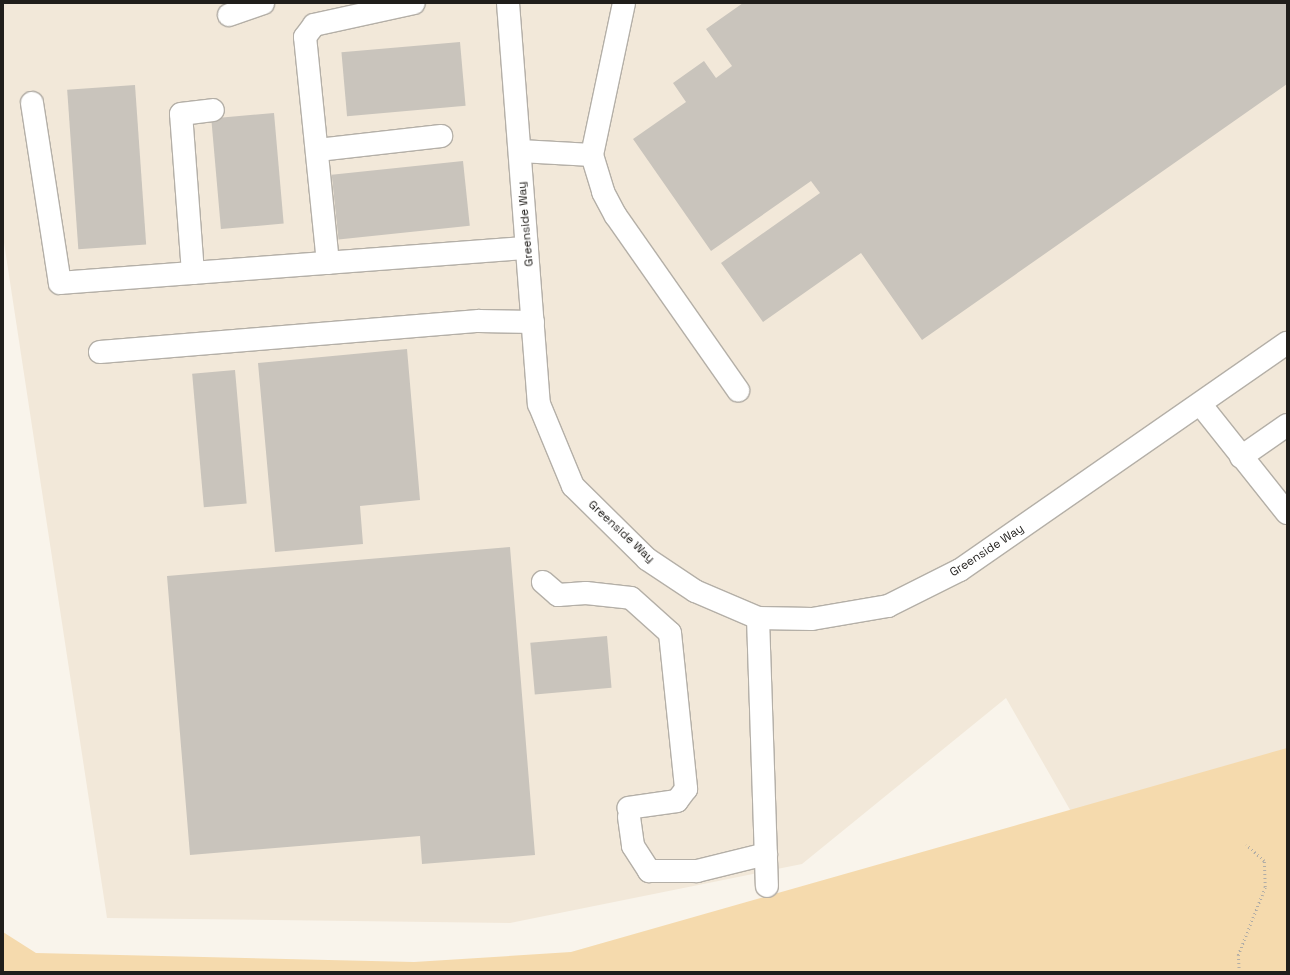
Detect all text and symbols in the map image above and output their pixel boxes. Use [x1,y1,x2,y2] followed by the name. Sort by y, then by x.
[515,181,537,267] street label: Greenside Way
[585,498,657,566] street label: Greenside Way
[947,522,1027,580] street label: Greenside Way

